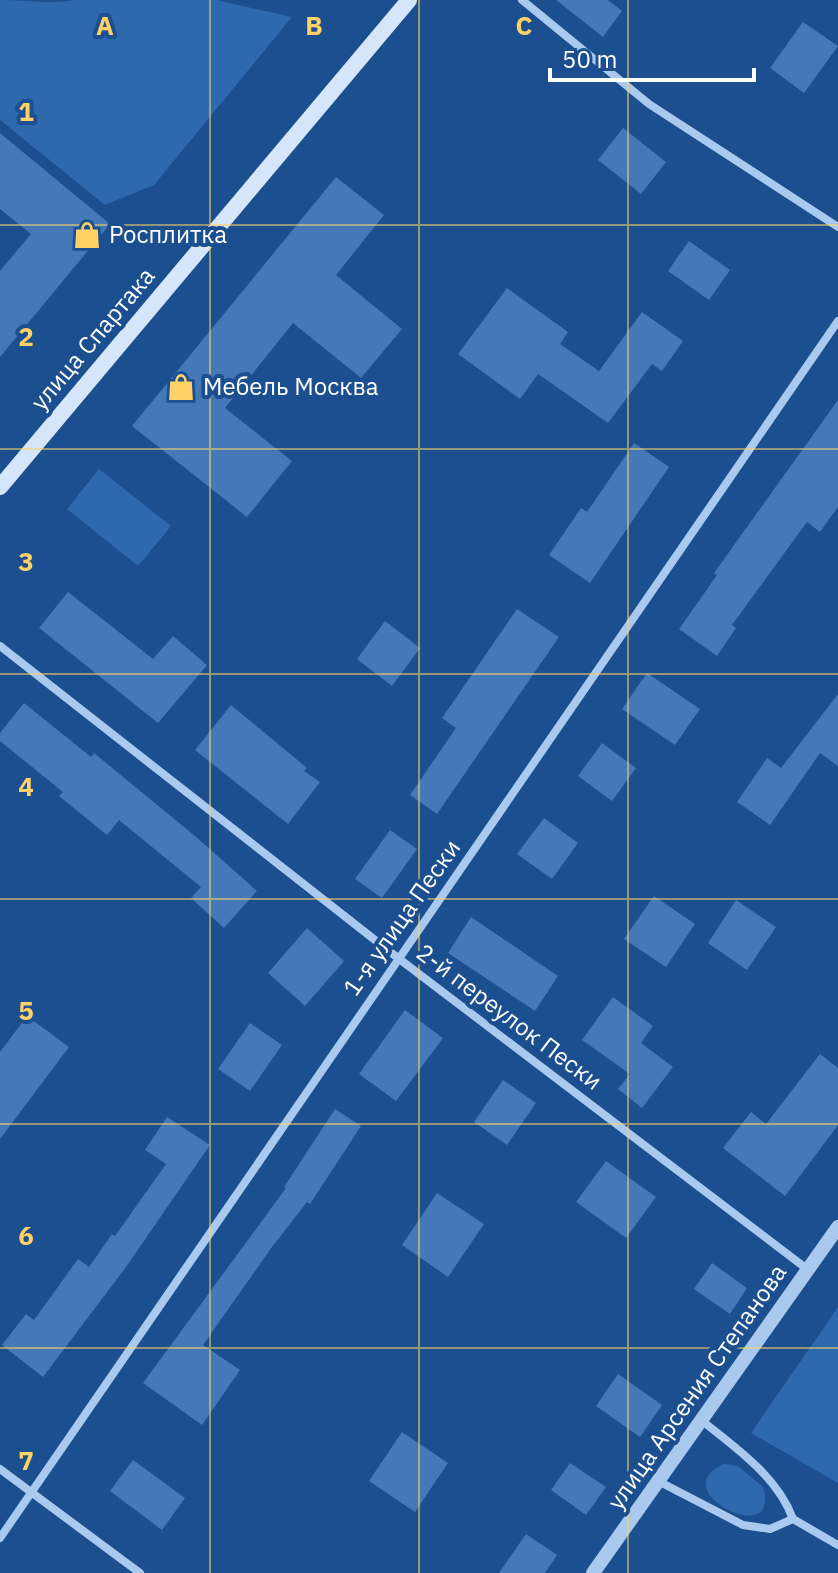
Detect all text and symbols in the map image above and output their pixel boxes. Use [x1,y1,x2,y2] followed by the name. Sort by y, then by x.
[96,8,114,42] text: A
[305,8,323,42] text: B
[516,8,533,42] text: C
[550,32,754,82] scale bar
[562,43,617,75] text: 50 m
[18,94,34,128] text: 1
[109,218,227,250] place label: Росплитка
[72,220,102,250] shop icon: Росплитка
[23,260,161,416] street label: улица Спартака
[18,319,34,353] text: 2
[203,370,379,402] place label: Мебель Москва
[166,372,196,402] shop icon: Мебель Москва
[18,544,34,578] text: 3
[18,769,34,803] text: 4
[335,833,467,1002] street label: 1-я улица Пески
[410,936,609,1096] street label: 2-й переулок Пески
[18,993,34,1027] text: 5
[18,1218,34,1252] text: 6
[599,1257,793,1515] street label: улица Арсения Степанова
[18,1443,34,1477] text: 7

